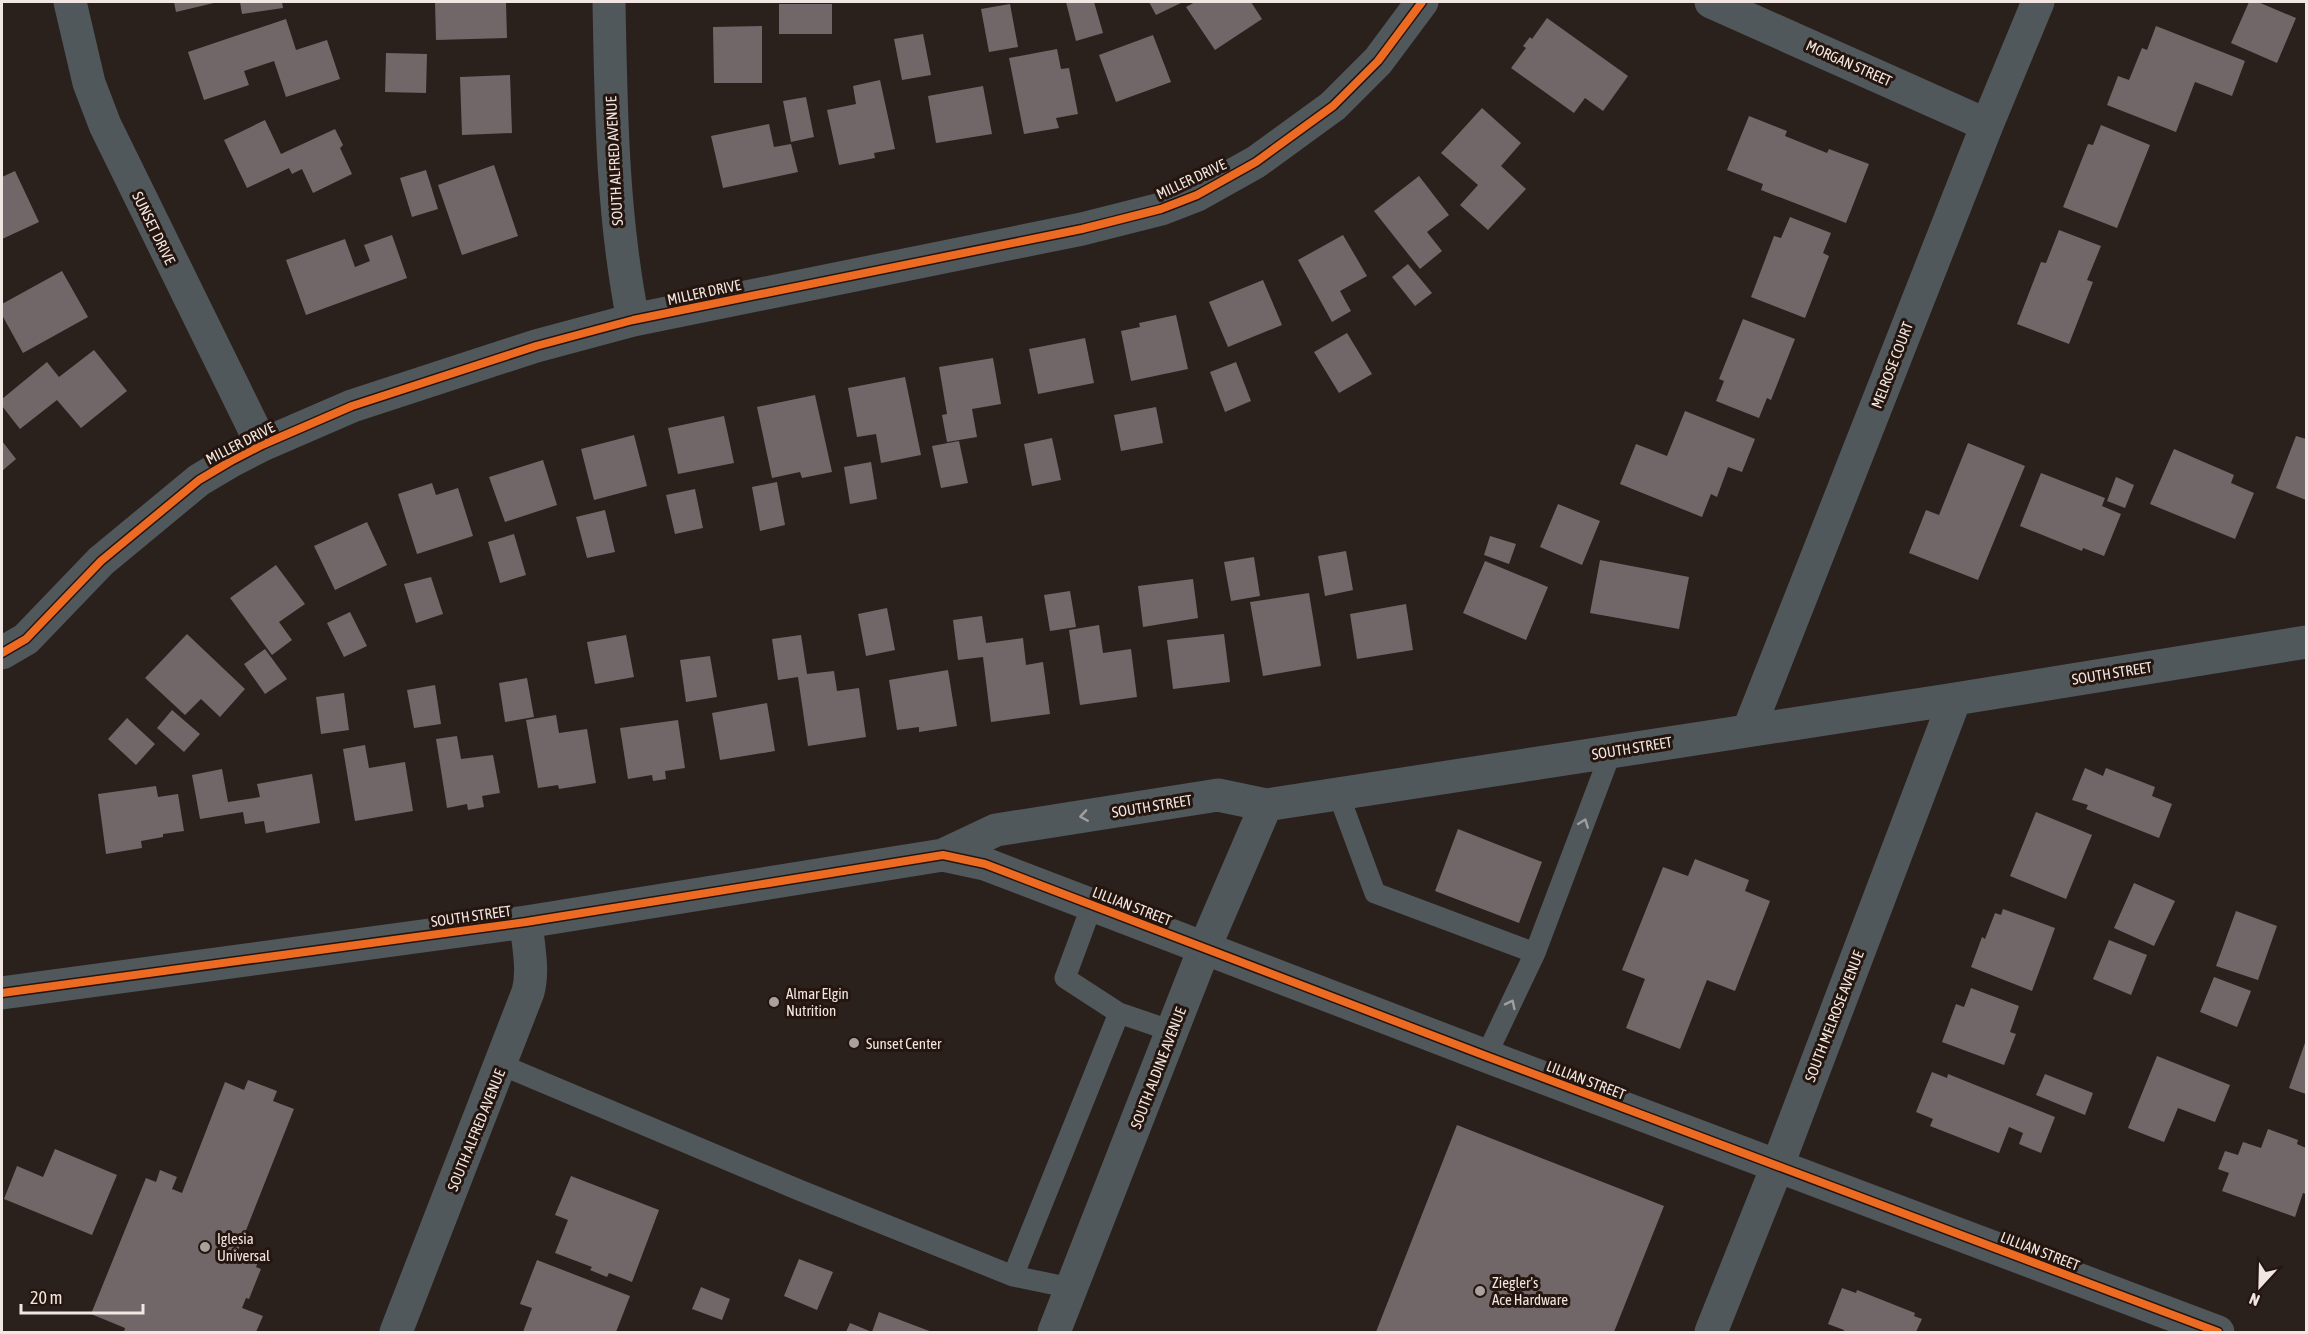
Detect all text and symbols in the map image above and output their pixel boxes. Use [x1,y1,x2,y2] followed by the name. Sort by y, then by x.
[1803,36,1895,90] street label: MORGAN STREET
[602,95,626,226] street label: SOUTH ALFRED AVENUE
[1153,155,1229,203] street label: MILLER DRIVE
[129,189,179,268] street label: SUNSET DRIVE
[666,276,743,308] street label: MILLER DRIVE
[1868,319,1916,411] street label: MELROSE COURT
[203,418,278,468] street label: MILLER DRIVE
[2071,658,2154,688] street label: SOUTH STREET
[1591,733,1674,763] street label: SOUTH STREET
[1111,791,1194,821] street label: SOUTH STREET
[1080,810,1089,822] one-way arrow
[1577,818,1589,829] one-way arrow
[1090,883,1174,929] street label: LILLIAN STREET
[430,902,513,930] street label: SOUTH STREET
[1801,947,1867,1084] street label: SOUTH MELROSE AVENUE
[786,985,849,1019] place label: Almar Elgin Nutrition
[767,995,781,1009] marker: Almar Elgin Nutrition
[1503,999,1515,1010] one-way arrow
[1127,1004,1189,1131] street label: SOUTH ALDINE AVENUE
[866,1035,942,1052] place label: Sunset Center
[847,1036,861,1050] marker: Sunset Center
[1544,1057,1628,1103] street label: LILLIAN STREET
[444,1066,508,1193] street label: SOUTH ALFRED AVENUE
[1998,1228,2082,1274] street label: LILLIAN STREET
[217,1230,270,1264] place label: Iglesia Universal
[198,1240,212,1254] marker: Iglesia Universal
[2230,1256,2290,1316] north arrow
[1492,1274,1568,1308] place label: Ziegler's Ace Hardware
[21,1277,142,1315] scale bar
[1473,1284,1487,1298] marker: Ziegler's Ace Hardware
[30,1287,62,1308] text: 20 m
[2247,1290,2262,1310] text: N

